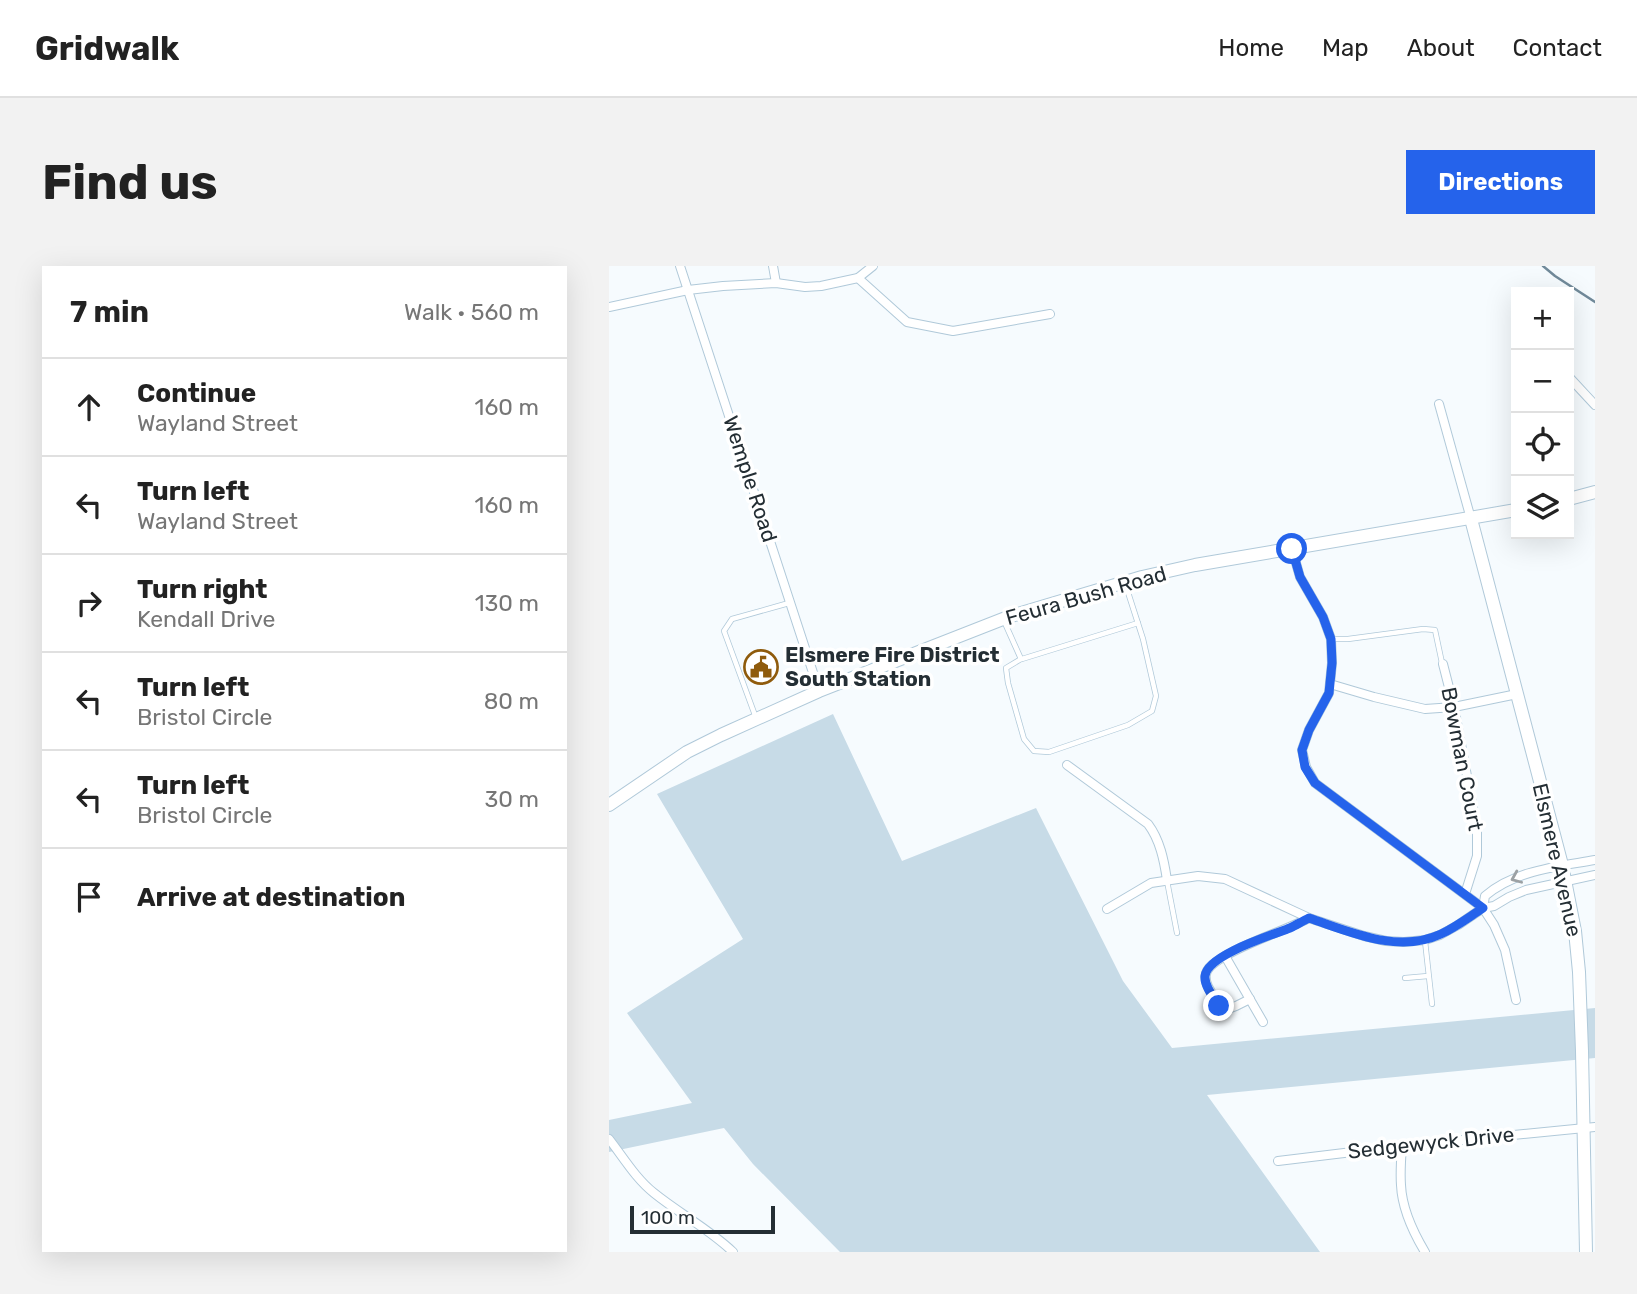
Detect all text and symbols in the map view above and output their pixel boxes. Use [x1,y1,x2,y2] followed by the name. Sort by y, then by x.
[35,29,179,68] text: Gridwalk
[1218,34,1284,62] text: Home
[1322,34,1369,62] text: Map
[1407,34,1475,62] text: About
[1513,34,1602,62] text: Contact
[1406,150,1595,214] button: Directions
[42,153,218,211] text: Find us
[1511,287,1574,539] map controls
[1511,287,1574,350] button: +
[70,294,149,330] text: 7 min
[404,298,539,326] text: Walk · 560 m
[1511,350,1574,413] button: −
[137,378,256,409] text: Continue
[70,388,108,426] icon: ahead
[475,393,539,421] text: 160 m
[137,409,298,437] text: Wayland Street
[718,413,783,545] street label: Wemple Road
[1511,413,1574,476] button: locate
[137,476,249,507] text: Turn left
[1511,476,1574,539] button: layers
[70,486,108,524] icon: left
[475,491,539,519] text: 160 m
[137,507,298,535] text: Wayland Street
[1276,533,1307,564] route start
[1003,561,1169,630] street label: Feura Bush Road
[137,574,267,605] text: Turn right
[70,584,108,622] icon: right
[475,589,539,617] text: 130 m
[137,605,276,633] text: Kendall Drive
[785,642,1000,691] place label: Elsmere Fire District South Station
[742,648,780,686] public building icon: Elsmere Fire District South Station
[137,672,249,703] text: Turn left
[70,682,108,720] icon: left
[1436,685,1489,833] street label: Bowman Court
[484,687,539,715] text: 80 m
[137,703,272,731] text: Bristol Circle
[137,770,249,801] text: Turn left
[70,780,108,818] icon: left
[1528,781,1587,939] street label: Elsmere Avenue
[484,785,539,813] text: 30 m
[137,801,272,829] text: Bristol Circle
[1510,869,1522,883] one-way arrow
[70,878,108,916] icon: arrive
[137,882,405,913] text: Arrive at destination
[1203,990,1234,1021] route end
[1346,1121,1515,1164] street label: Sedgewyck Drive
[630,1203,775,1235] scale bar
[641,1206,695,1229] text: 100 m

